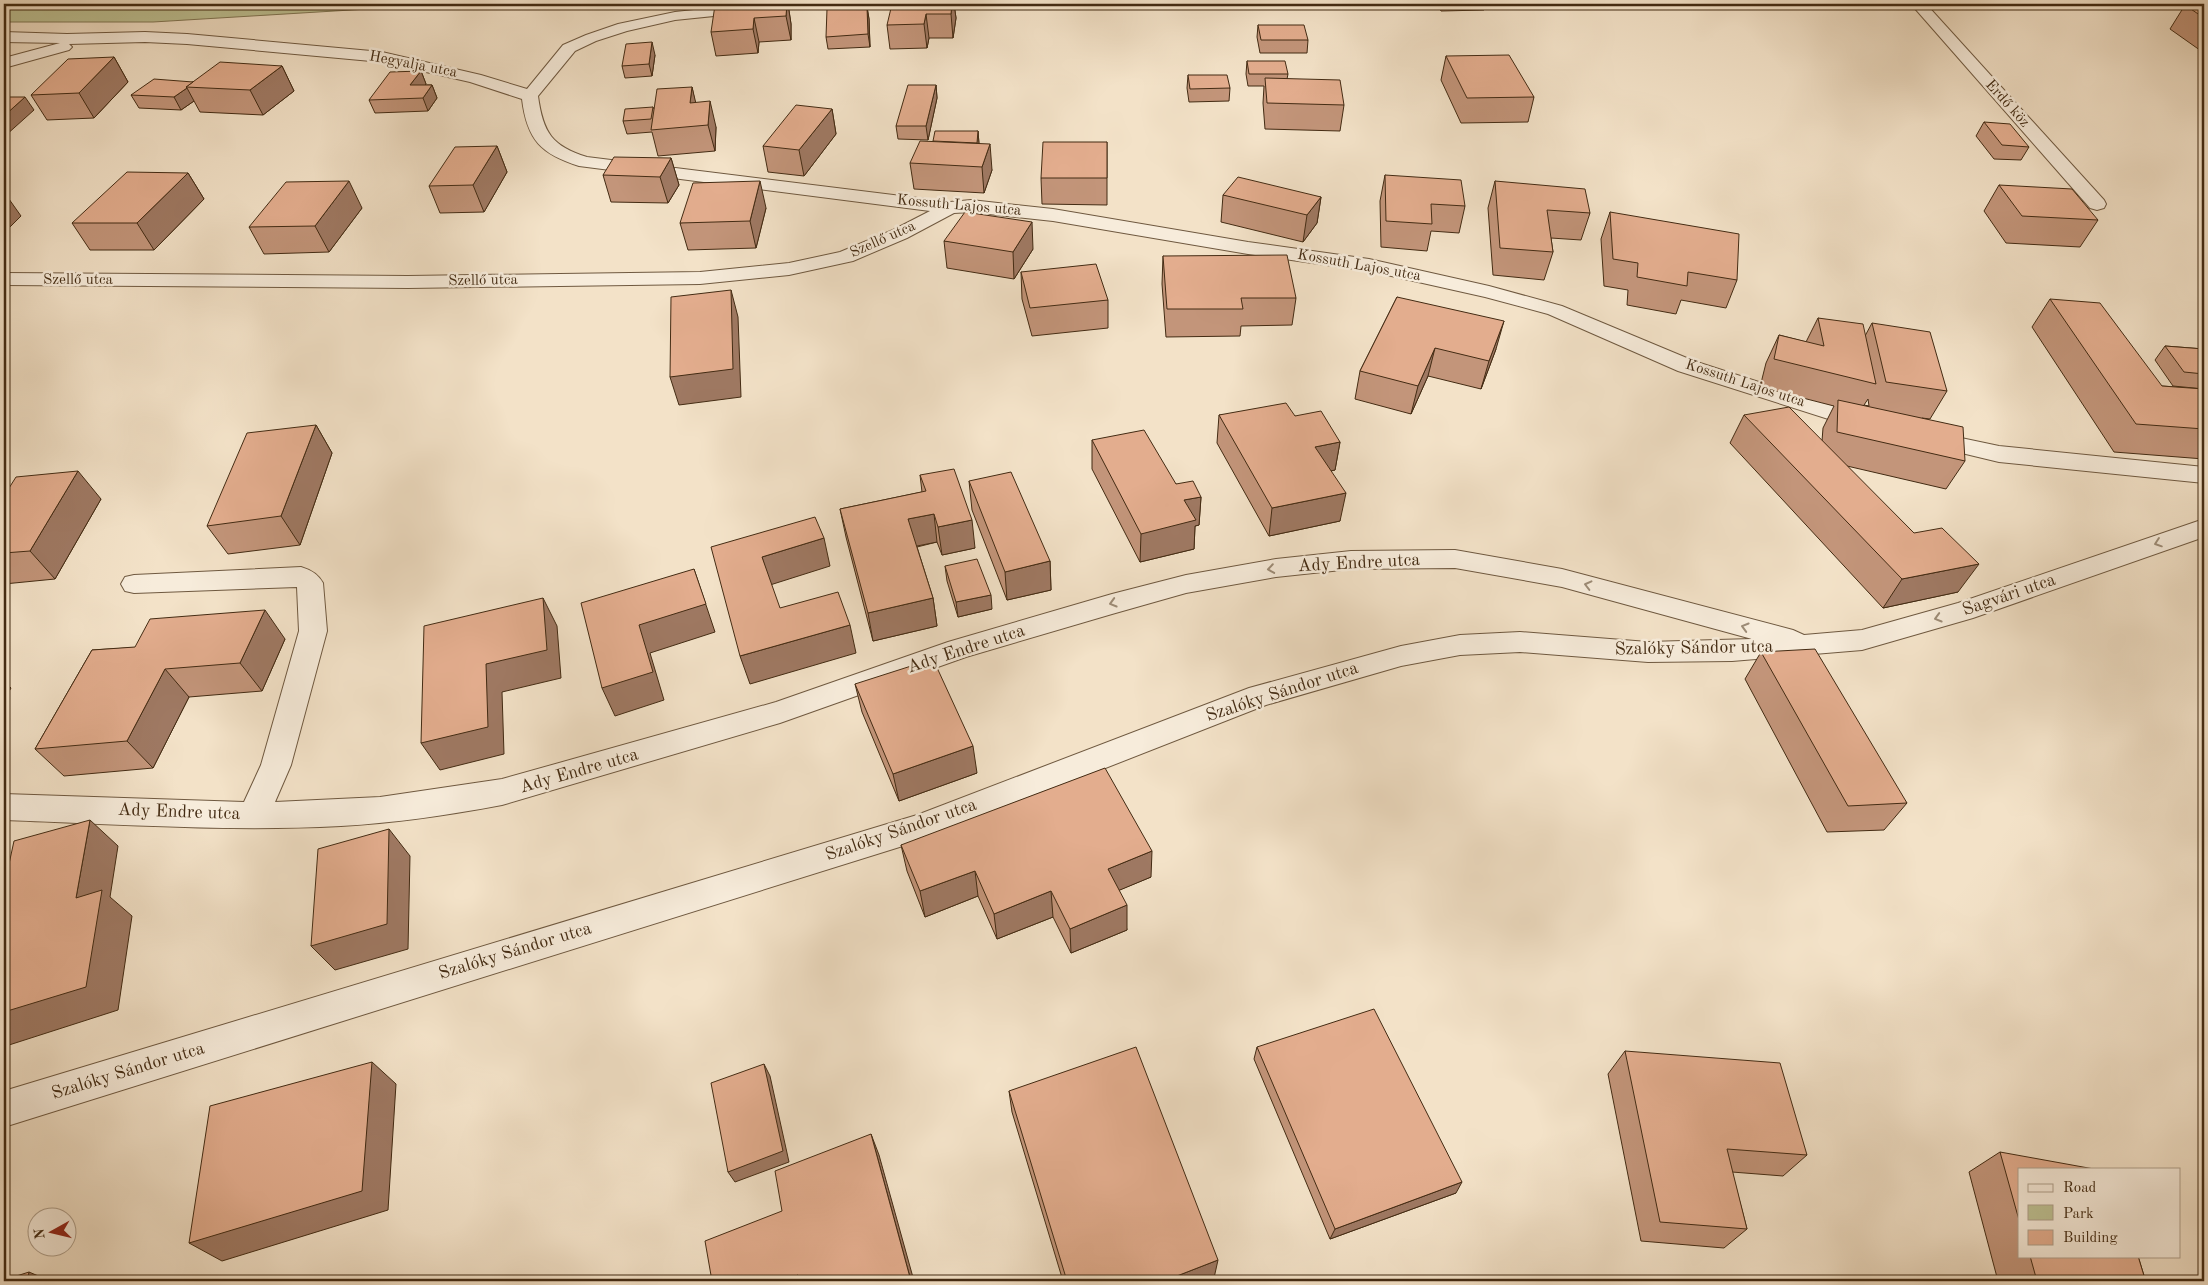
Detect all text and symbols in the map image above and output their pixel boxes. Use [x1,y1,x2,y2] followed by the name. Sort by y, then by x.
[368,49,459,81] street label: Hegyalja utca
[1982,77,2032,131] street label: Erdő köz
[896,193,1023,219] street label: Kossuth Lajos utca
[848,219,918,261] street label: Szellő utca
[1296,248,1422,284] street label: Kossuth Lajos utca
[43,273,113,288] street label: Szellő utca
[448,273,519,289] street label: Szellő utca
[1683,358,1807,411] street label: Kossuth Lajos utca
[2154,537,2163,547] one-way arrow
[1297,551,1421,575] street label: Ady Endre utca
[1267,563,1275,574] one-way arrow
[1960,571,2058,619] street label: Sagvári utca
[1585,580,1593,590] one-way arrow
[1109,598,1117,608] one-way arrow
[1934,613,1943,623] one-way arrow
[905,621,1027,677] street label: Ady Endre utca
[1742,622,1750,632] one-way arrow
[1614,638,1774,658] street label: Szalóky Sándor utca
[1204,659,1360,725] street label: Szalóky Sándor utca
[518,745,641,797] street label: Ady Endre utca
[823,796,979,864] street label: Szalóky Sándor utca
[117,801,241,823] street label: Ady Endre utca
[436,919,594,983] street label: Szalóky Sándor utca
[49,1039,207,1103] street label: Szalóky Sándor utca
[2018,1168,2180,1258] legend
[2063,1181,2097,1196] text: Road
[2063,1207,2094,1222] text: Park
[28,1208,78,1258] north arrow
[32,1227,48,1240] text: N
[2063,1231,2118,1246] text: Building

